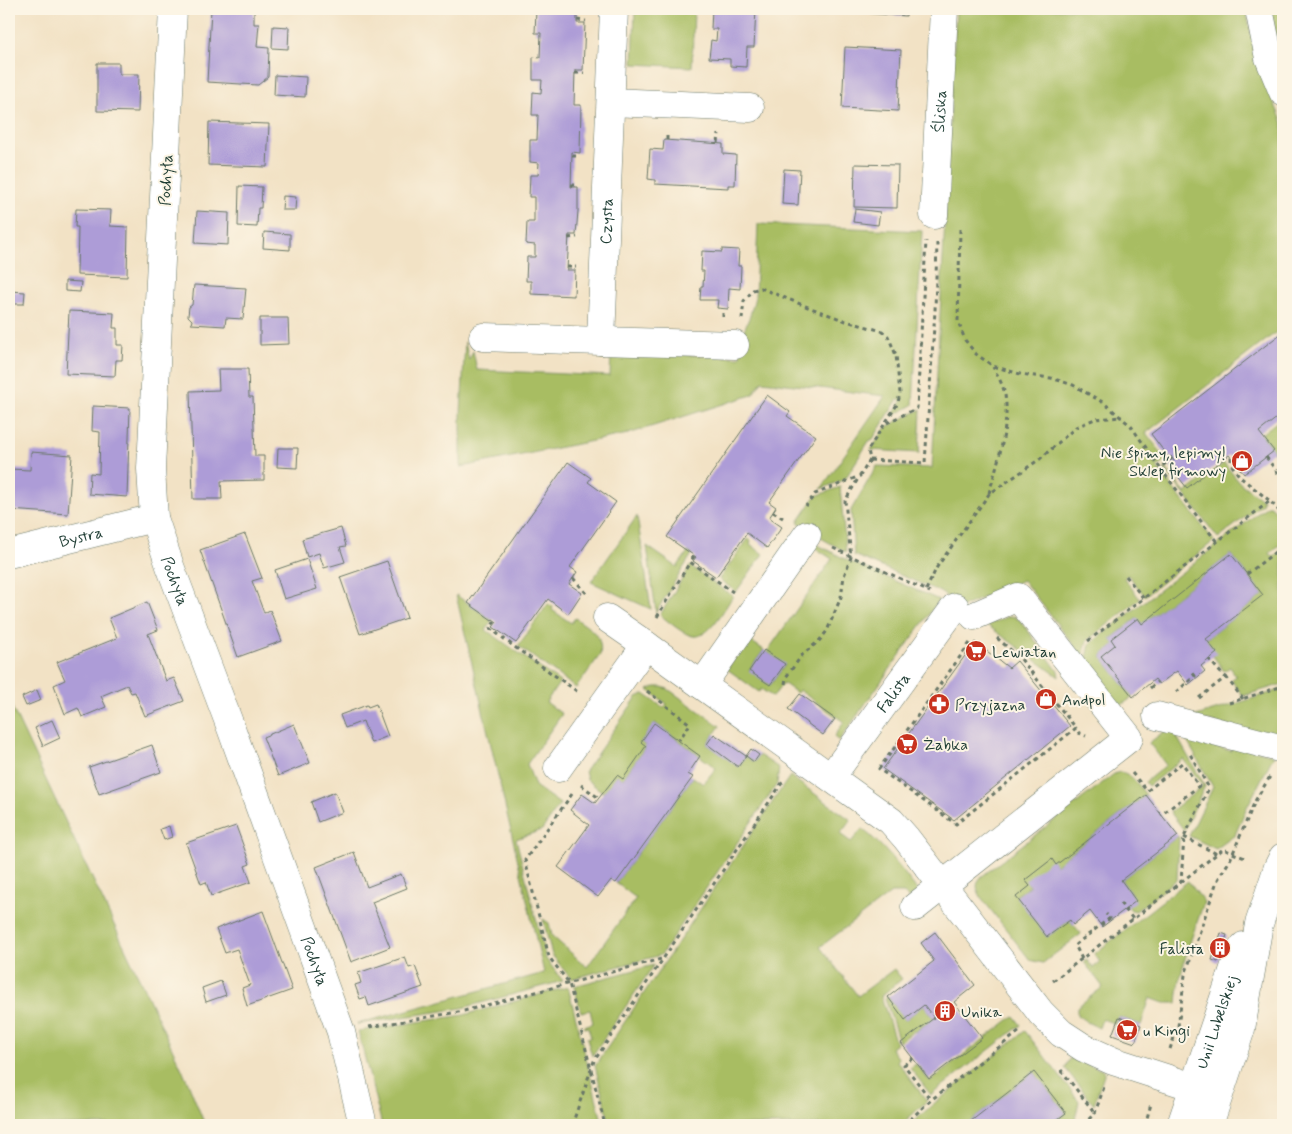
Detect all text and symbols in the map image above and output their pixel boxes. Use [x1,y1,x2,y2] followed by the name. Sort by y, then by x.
[929,89,952,133] street label: Śliska
[155,154,178,206] street label: Pochyła
[596,198,619,245] street label: Czysta
[1101,443,1226,482] place label: Nie śpimy, lepimy! Sklep firmowy
[1230,449,1254,473] shop icon: Nie śpimy, lepimy! Sklep firmowy
[57,522,105,553] street label: Bystra
[155,554,193,609] street label: Pochyła
[964,639,988,663] supermarket icon: Lewiatan
[992,642,1056,663] place label: Lewiatan
[873,669,916,717] street label: Falista
[1034,687,1058,711] shop icon: Andpol
[1062,690,1105,711] place label: Andpol
[927,692,951,716] pharmacy icon: Przyjazna
[955,695,1026,716] place label: Przyjazna
[895,732,919,756] supermarket icon: Żabka
[923,735,968,756] place label: Żabka
[295,934,332,989] street label: Pochyła
[1208,936,1232,960] building icon: Falista
[1160,939,1204,960] place label: Falista
[1192,972,1243,1072] street label: Unii Lubelskiej
[933,999,957,1023] building icon: Unika
[961,1002,1002,1023] place label: Unika
[1115,1018,1139,1042] supermarket icon: u Kingi
[1143,1021,1190,1043] place label: u Kingi

